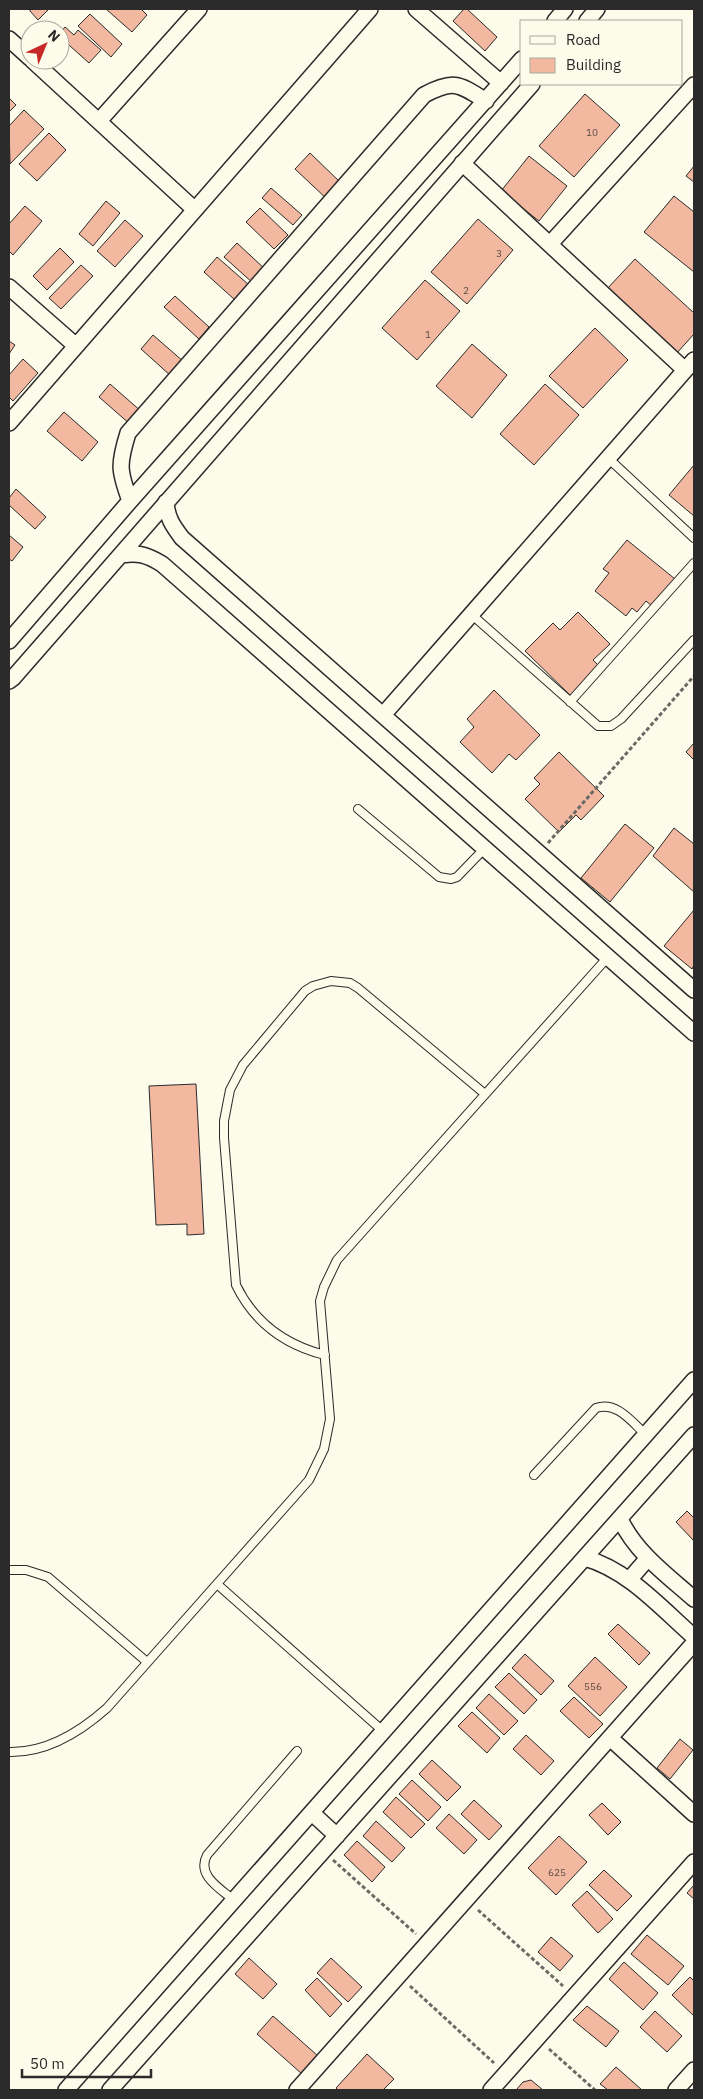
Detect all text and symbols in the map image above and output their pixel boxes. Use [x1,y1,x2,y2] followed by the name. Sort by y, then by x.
[20,20,70,70] north arrow
[520,20,683,85] legend
[44,26,64,46] text: N
[566,30,601,49] text: Road
[566,55,621,74] text: Building
[586,126,598,139] house number: 10
[496,247,502,260] house number: 3
[463,284,469,297] house number: 2
[425,328,431,341] house number: 1
[584,1680,602,1693] house number: 556
[548,1866,566,1879] house number: 625
[22,2046,151,2078] scale bar
[30,2054,65,2073] text: 50 m

